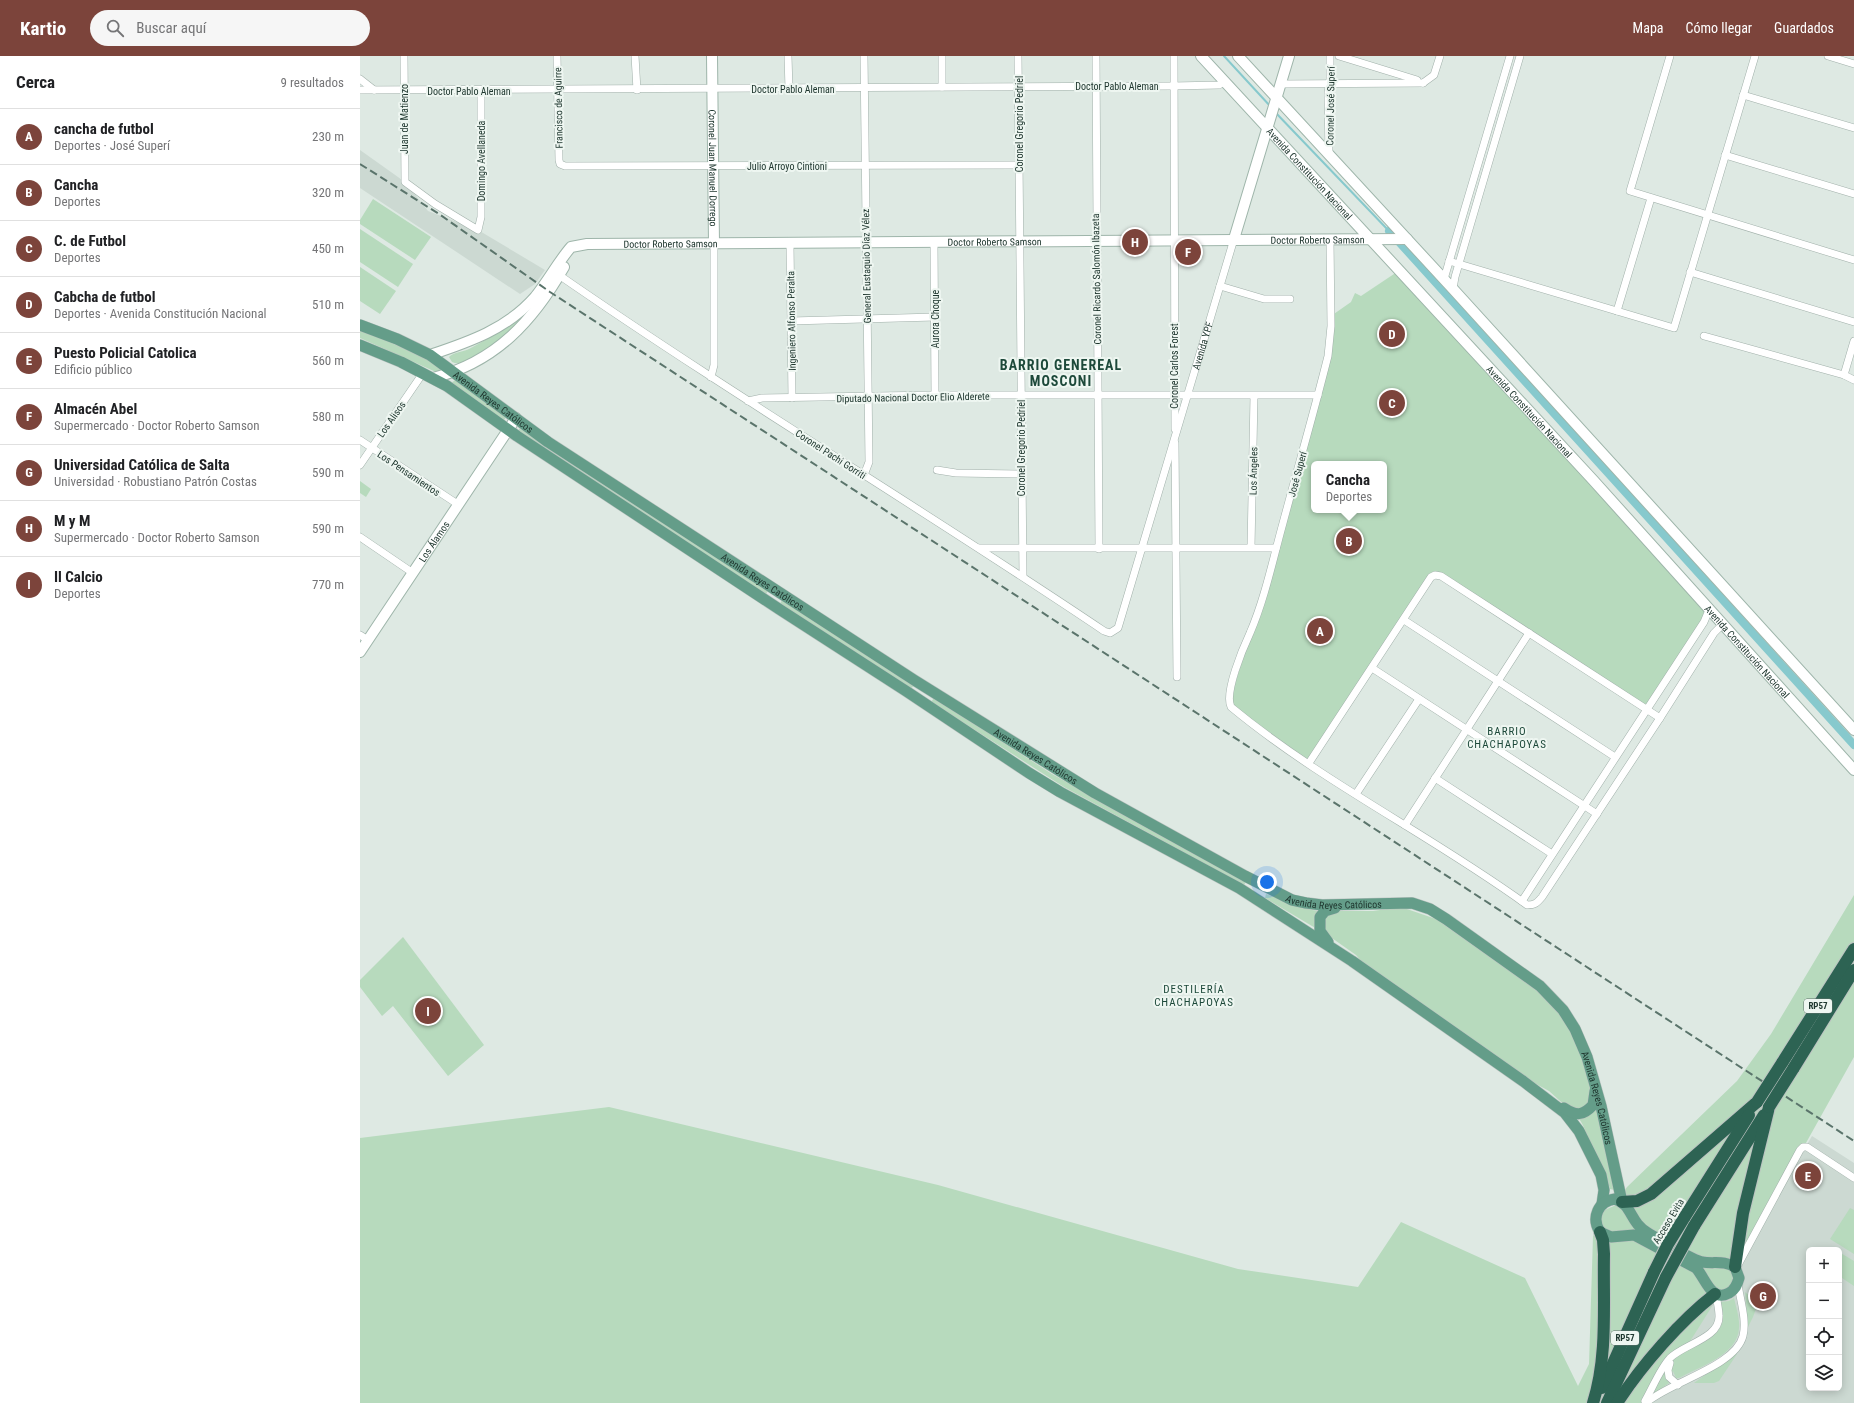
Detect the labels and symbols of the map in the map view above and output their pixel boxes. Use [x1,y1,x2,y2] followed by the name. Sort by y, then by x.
[1324,66,1337,146] street label: Coronel José Superí
[552,67,565,149] street label: Francisco de Aguirre
[1014,76,1025,172] street label: Coronel Gregorio Pedriel
[1075,81,1159,92] street label: Doctor Pablo Aleman
[399,84,410,154] street label: Juan de Matienzo
[751,84,835,95] street label: Doctor Pablo Aleman
[427,86,511,97] street label: Doctor Pablo Aleman
[707,109,719,227] street label: Coronel Juan Manuel Dorrego
[476,120,487,201] street label: Domingo Avellaneda
[1264,126,1354,222] street label: Avenida Constitución Nacional
[747,161,827,172] street label: Julio Arroyo Cintioni
[860,208,873,323] street label: General Eustaquio Díaz Vélez
[1090,213,1103,345] street label: Coronel Ricardo Salomón Ibazeta
[1122,227,1148,257] pin: H
[1271,234,1365,246] street label: Doctor Roberto Samson
[948,236,1042,248] street label: Doctor Roberto Samson
[1175,237,1201,267] pin: F
[624,238,718,250] street label: Doctor Roberto Samson
[785,271,798,371] street label: Ingeniero Alfonso Peralta
[930,289,941,348] street label: Aurora Choque
[1379,319,1405,349] pin: D
[1190,320,1215,371] street label: Avenida YPF
[1169,323,1180,409] street label: Coronel Carlos Forest
[1000,357,1122,389] district label: BARRIO GENEREAL MOSCONI
[1484,364,1574,460] street label: Avenida Constitución Nacional
[451,369,536,435] street label: Avenida Reyes Católicos
[1379,388,1405,418] pin: C
[836,391,990,404] street label: Diputado Nacional Doctor Elio Alderete
[375,399,408,439] street label: Los Alisos
[1016,400,1027,496] street label: Coronel Gregorio Pedriel
[793,428,868,481] street label: Coronel Pachi Gorriti
[1247,446,1259,495] street label: Los Ángeles
[375,449,442,499] street label: Los Pensamientos
[1286,450,1309,498] street label: José Superí
[417,519,452,564] street label: Los Álamos
[1336,526,1362,556] pin: B
[719,551,806,613] street label: Avenida Reyes Católicos
[1702,603,1791,700] street label: Avenida Constitución Nacional
[1307,616,1333,646] pin: A
[1467,725,1547,751] district label: BARRIO CHACHAPOYAS
[992,726,1080,787] street label: Avenida Reyes Católicos
[1257,872,1277,892] your location
[1284,893,1382,911] street label: Avenida Reyes Católicos
[1154,983,1234,1009] district label: DESTILERÍA CHACHAPOYAS
[415,996,441,1026] pin: I
[1804,999,1832,1013] road number: RP57
[1579,1049,1614,1146] street label: Avenida Reyes Católicos
[1795,1161,1821,1191] pin: E
[1651,1197,1686,1246] street label: Acceso Evita
[1750,1281,1776,1311] pin: G
[1611,1331,1639,1345] road number: RP57

